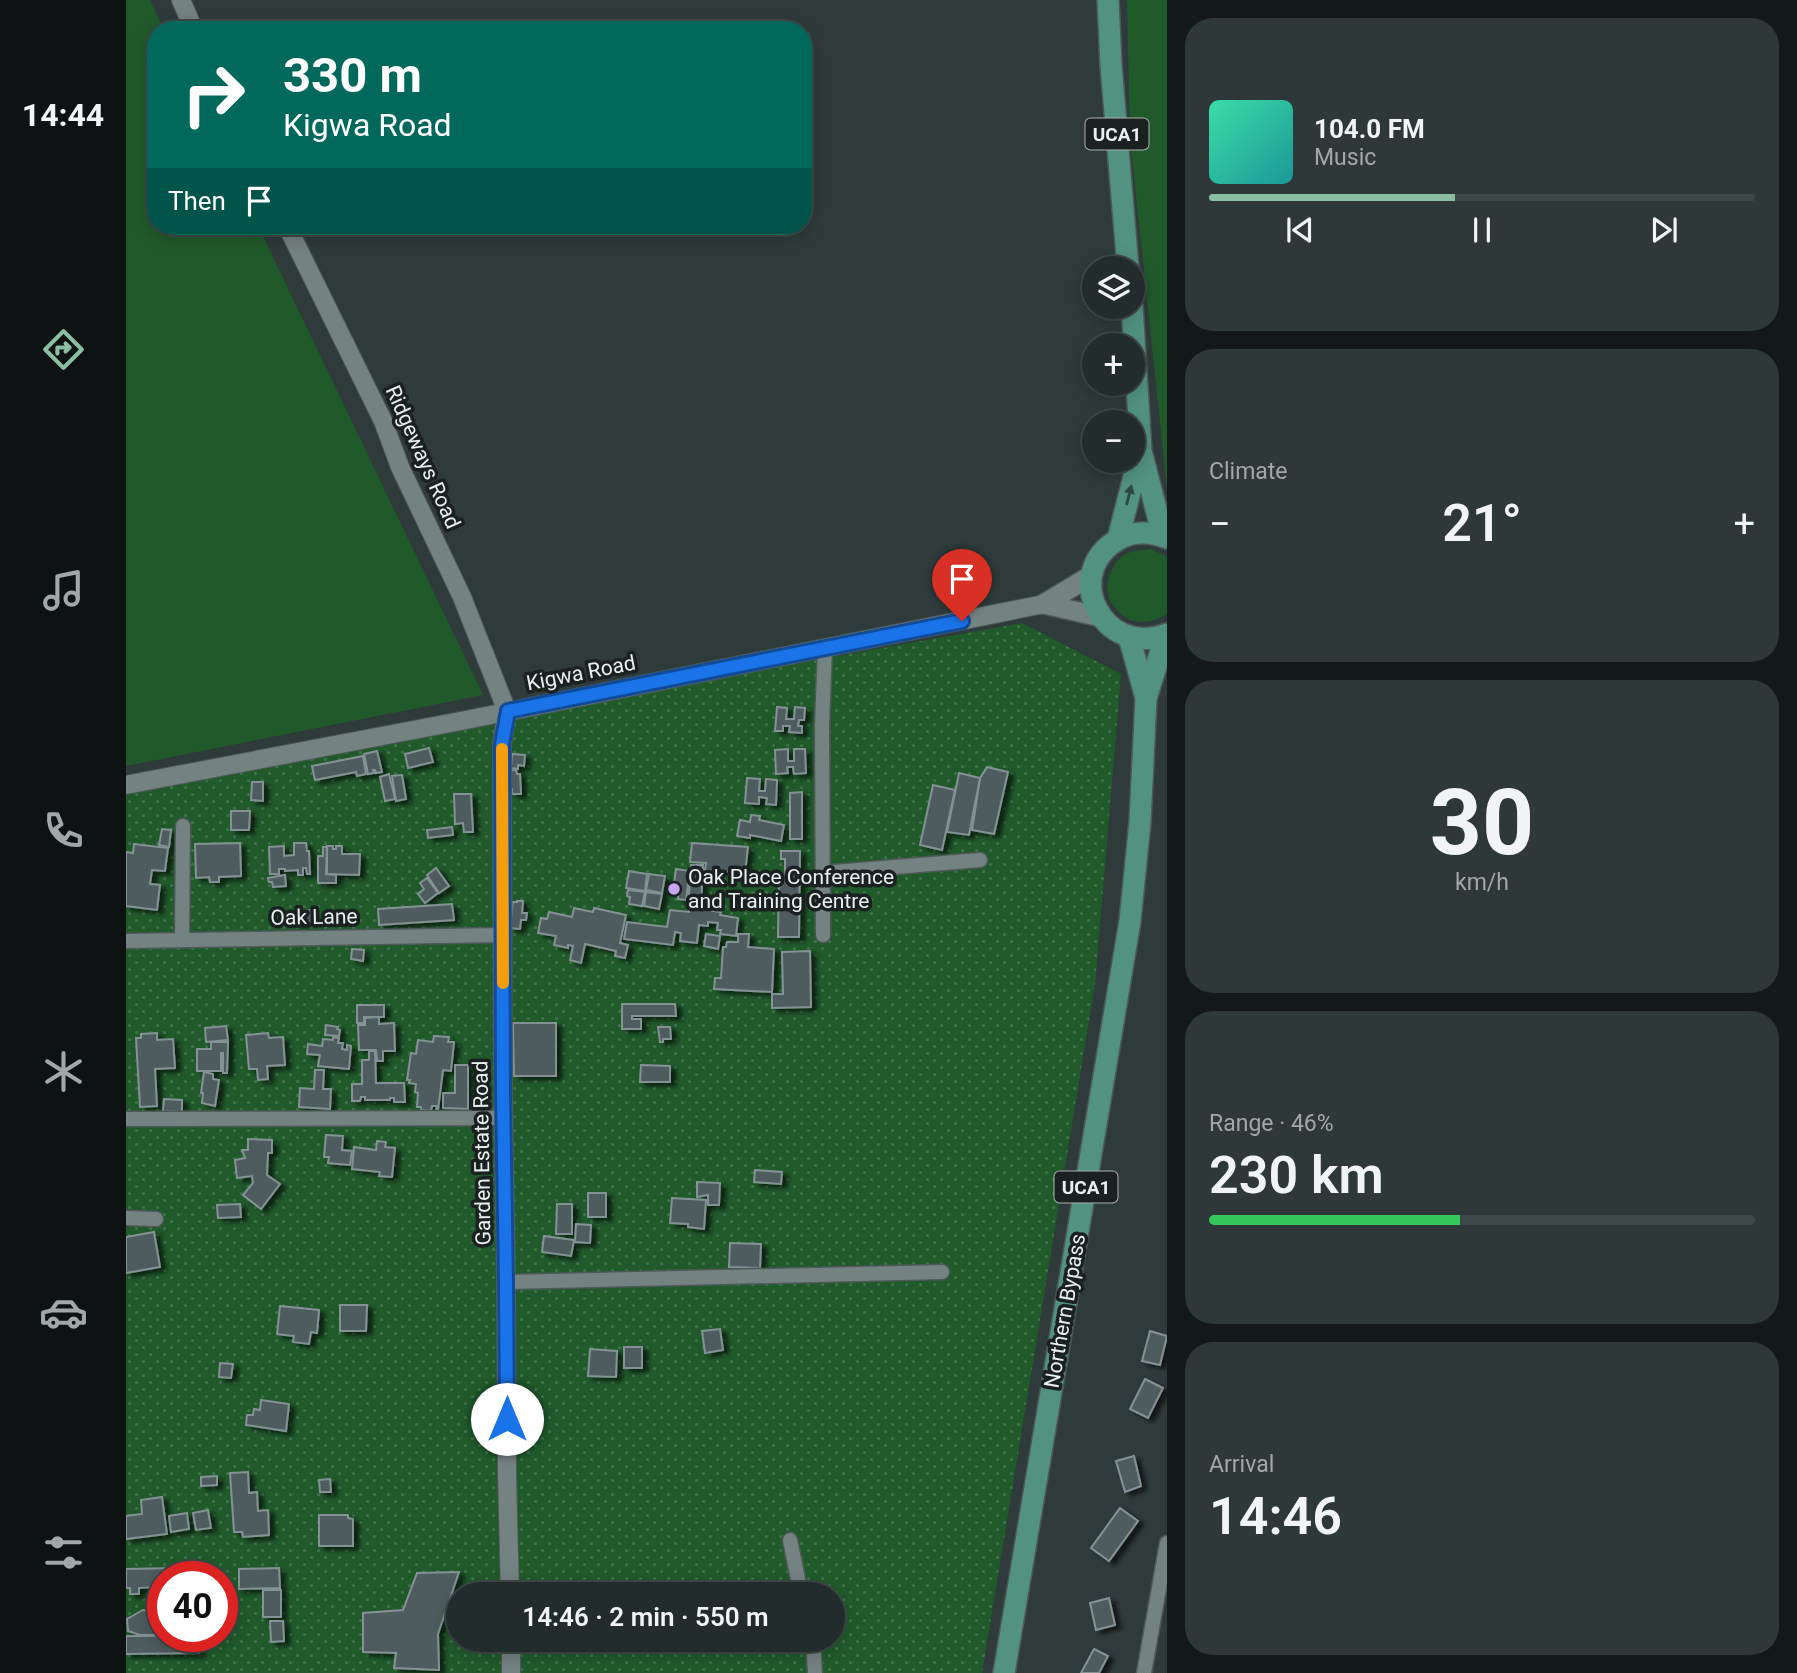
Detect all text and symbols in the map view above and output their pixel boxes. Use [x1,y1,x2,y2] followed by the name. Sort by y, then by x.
[283,47,422,104] text: 330 m
[168,49,259,140] icon: right
[22,96,104,134] text: 14:44
[283,106,452,144] text: Kigwa Road
[1314,114,1425,144] text: 104.0 FM
[1086,118,1149,150] road number: UCA1
[1314,144,1376,171] text: Music
[240,182,278,220] icon: arrive
[168,186,226,216] text: Then
[1281,211,1319,249] icon: previous
[1463,211,1501,249] icon: pause
[1645,211,1683,249] icon: next
[1082,256,1145,473] map controls
[1082,256,1145,319] button: layers
[39,325,88,374] icon: directions
[1082,333,1145,396] button: +
[381,382,465,532] street label: Ridgeways Road
[1082,410,1145,473] button: −
[1209,458,1288,485] text: Climate
[1124,484,1135,506] one-way arrow
[1442,493,1522,554] text: 21°
[1209,502,1231,546] text: −
[1733,502,1755,546] text: +
[932,549,992,621] pin
[943,560,981,598] icon: arrive
[39,566,88,615] icon: music
[524,651,638,695] street label: Kigwa Road
[1430,770,1534,876] text: 30
[39,806,88,855] icon: phone
[688,865,894,913] place label: Oak Place Conference and Training Centre
[1455,869,1509,896] text: km/h
[666,881,682,897] marker: Oak Place Conference and Training Centre
[270,904,358,930] street label: Oak Lane
[39,1047,88,1096] icon: climate
[468,1060,496,1246] street label: Garden Estate Road
[1209,1110,1334,1137] text: Range · 46%
[1209,1145,1384,1206] text: 230 km
[1054,1172,1118,1203] road number: UCA1
[1040,1232,1090,1390] street label: Northern Bypass
[39,1288,88,1337] icon: car
[470,1382,544,1456] position arrow
[1209,1451,1274,1478] text: Arrival
[1209,1486,1342,1547] text: 14:46
[39,1528,88,1577] icon: filters
[147,1561,238,1652] speed limit sign: 40
[522,1602,769,1632] text: 14:46 · 2 min · 550 m

